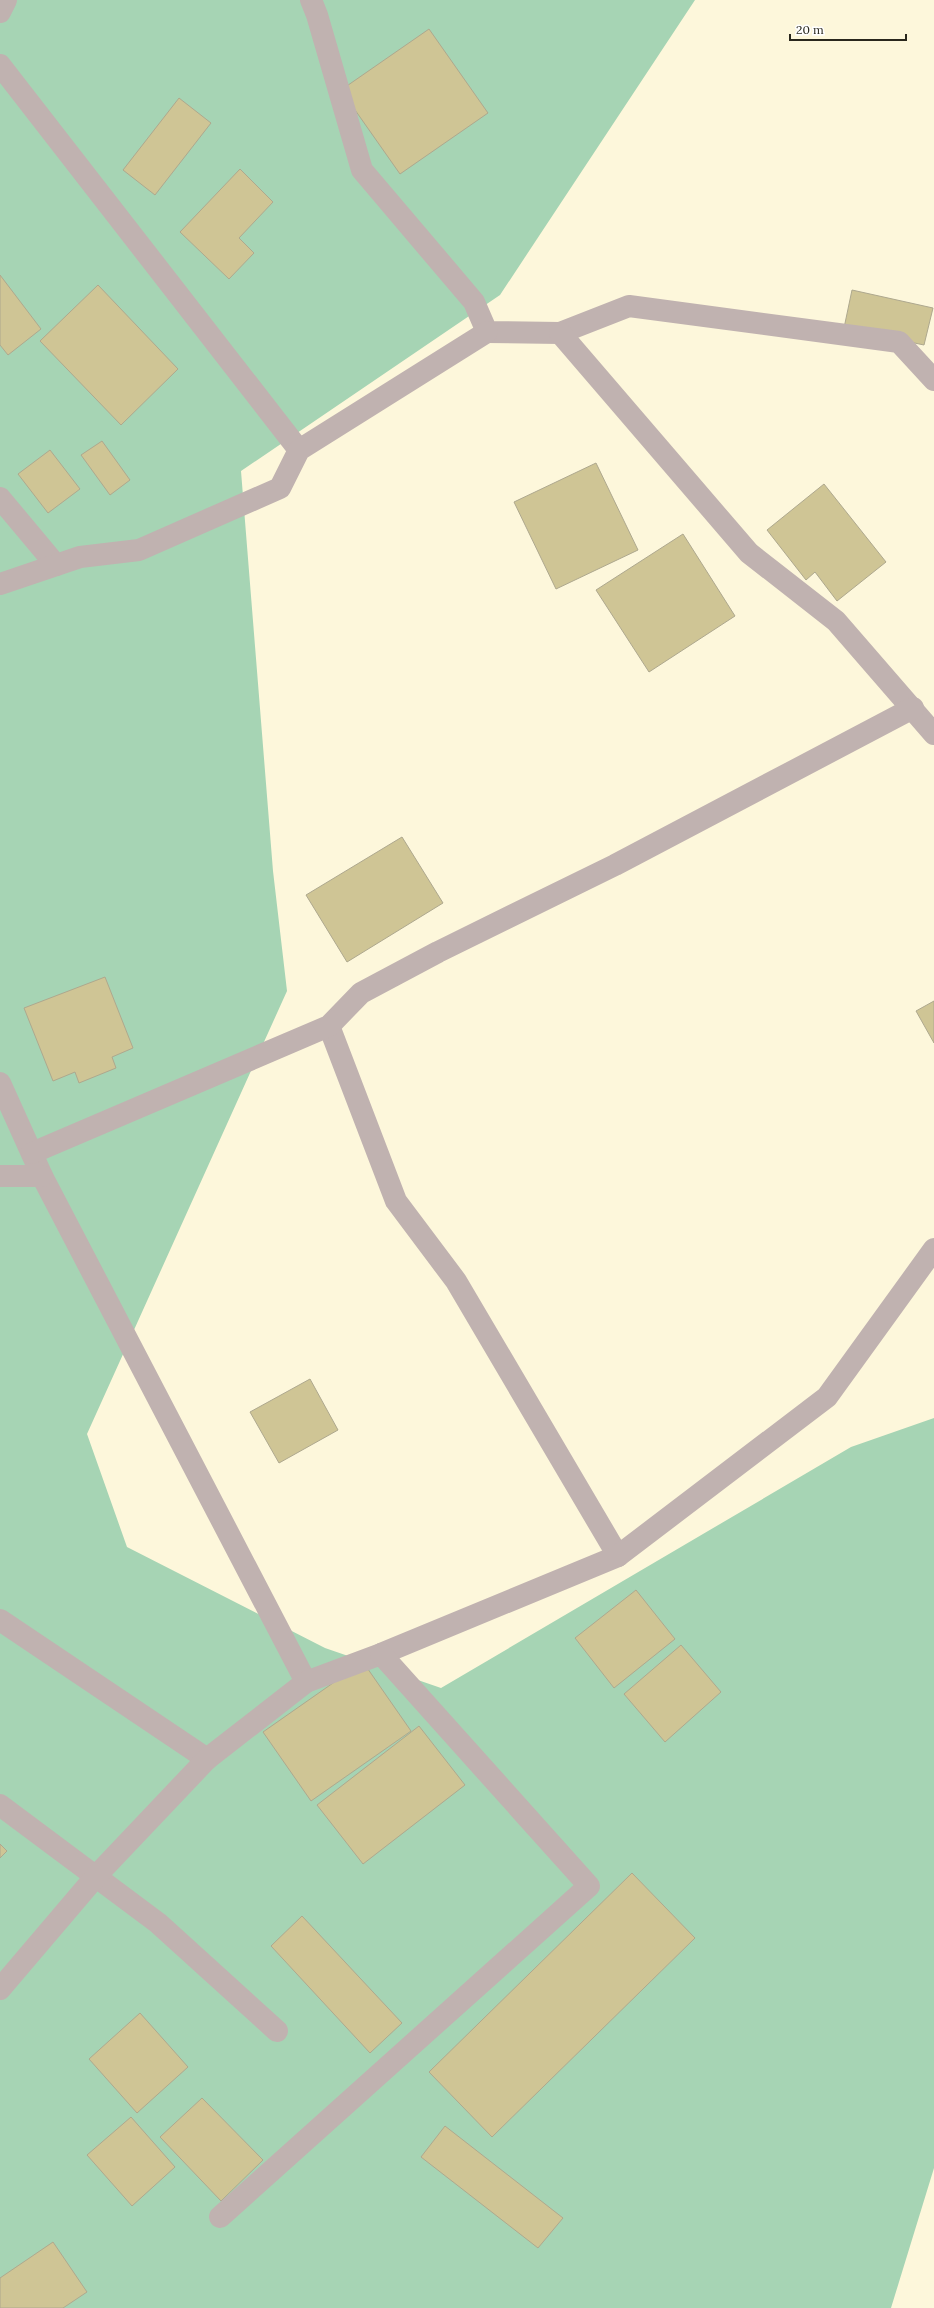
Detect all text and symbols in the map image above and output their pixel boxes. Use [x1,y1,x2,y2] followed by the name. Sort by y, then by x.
[790,16,906,42] scale bar
[796,22,824,37] text: 20 m

